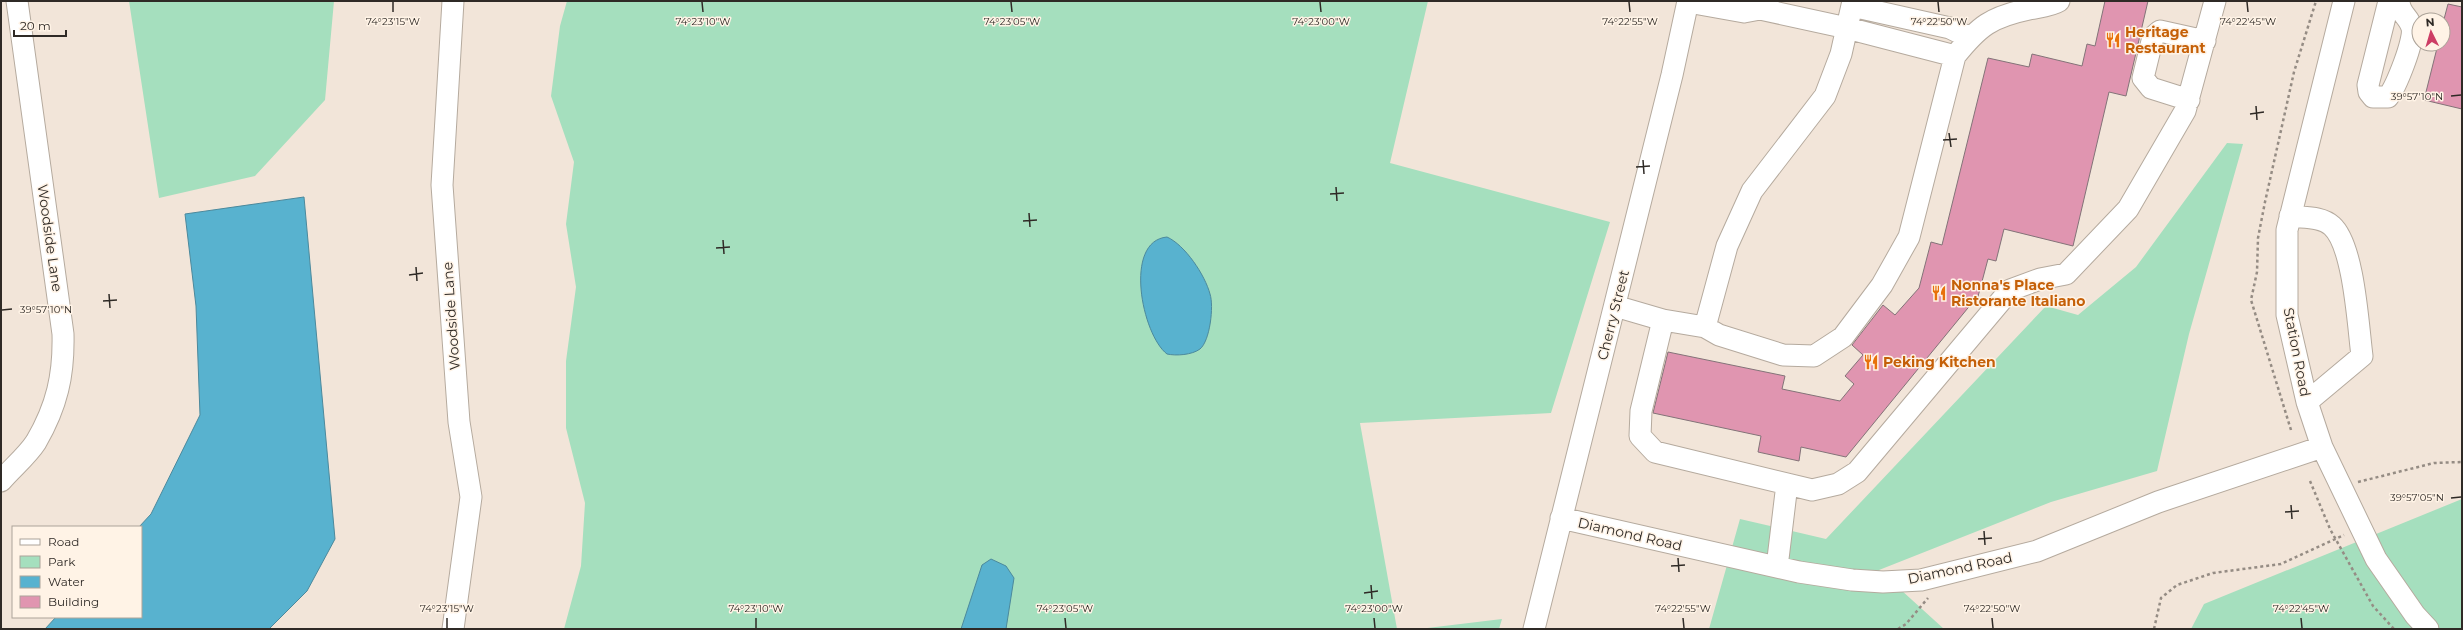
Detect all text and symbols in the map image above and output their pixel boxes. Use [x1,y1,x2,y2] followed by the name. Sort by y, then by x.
[14,12,66,38] scale bar
[2411,12,2451,52] north arrow
[366,15,420,28] text: 74°23'15"W
[676,15,730,28] text: 74°23'10"W
[984,15,1040,28] text: 74°23'05"W
[1292,15,1350,28] text: 74°23'00"W
[1602,15,1658,28] text: 74°22'55"W
[1911,15,1967,28] text: 74°22'50"W
[2220,15,2276,28] text: 74°22'45"W
[2425,15,2435,29] text: N
[20,18,51,33] text: 20 m
[2125,23,2206,57] place label: Heritage Restaurant
[2104,31,2122,49] restaurant icon: Heritage Restaurant
[2391,90,2443,103] text: 39°57'10"N
[34,183,66,293] street label: Woodside Lane
[438,261,464,371] street label: Woodside Lane
[1593,268,1633,362] street label: Cherry Street
[1951,276,2085,310] place label: Nonna's Place Ristorante Italiano
[1930,284,1948,302] restaurant icon: Nonna's Place Ristorante Italiano
[20,303,72,316] text: 39°57'10"N
[2280,306,2314,398] street label: Station Road
[1862,353,1880,371] restaurant icon: Peking Kitchen
[1883,353,1996,371] place label: Peking Kitchen
[2390,491,2444,504] text: 39°57'05"N
[1576,513,1684,555] street label: Diamond Road
[12,526,142,618] legend
[48,534,79,549] text: Road
[1906,548,2014,588] street label: Diamond Road
[48,554,76,569] text: Park
[48,574,85,589] text: Water
[48,594,99,609] text: Building
[420,602,474,615] text: 74°23'15"W
[729,602,783,615] text: 74°23'10"W
[1037,602,1093,615] text: 74°23'05"W
[1345,602,1403,615] text: 74°23'00"W
[1655,602,1711,615] text: 74°22'55"W
[1964,602,2020,615] text: 74°22'50"W
[2273,602,2329,615] text: 74°22'45"W

